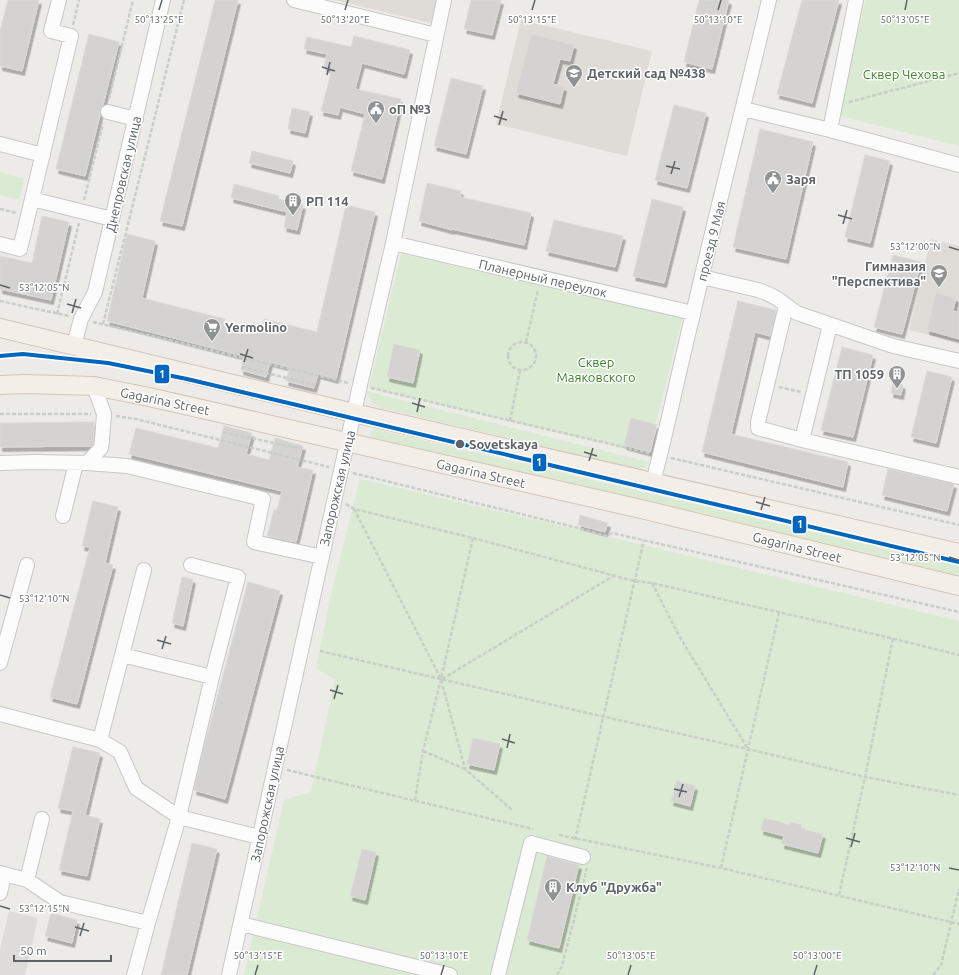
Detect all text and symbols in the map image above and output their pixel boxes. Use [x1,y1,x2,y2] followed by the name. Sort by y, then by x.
[134,14,184,25] text: 50°13'25"E
[320,14,370,25] text: 50°13'20"E
[507,14,557,25] text: 50°13'15"E
[693,14,743,25] text: 50°13'10"E
[880,14,930,25] text: 50°13'05"E
[564,63,584,88] school or university icon: Детский сад №438
[587,66,706,80] place label: Детский сад №438
[863,67,945,81] park label: Сквер Чехова
[366,99,386,124] public building icon: оП №3
[389,102,431,116] place label: оП №3
[103,115,143,233] street label: Днепровская улица
[763,169,783,194] public building icon: Заря
[786,172,816,186] place label: Заря
[283,191,303,216] building icon: РП 114
[306,194,349,208] place label: РП 114
[694,200,728,282] street label: проезд 9 Мая
[890,241,940,252] text: 53°12'00"N
[478,256,609,300] street label: Планерный переулок
[832,259,926,288] place label: Гимназия "Перспектива"
[929,263,949,288] school or university icon: Гимназия "Перспектива"
[19,282,69,293] text: 53°12'05"N
[202,317,222,342] supermarket icon: Yermolino
[225,320,287,334] place label: Yermolino
[556,355,636,384] park label: Сквер Маяковского
[154,364,170,384] line badge: 1
[887,364,907,389] building icon: ТП 1059
[834,367,884,381] place label: ТП 1059
[159,368,165,380] text: 1
[119,385,211,417] street label: Gagarina Street
[317,429,357,547] street label: Запорожская улица
[469,437,538,451] place label: Sovetskaya
[454,438,466,450] marker: Sovetskaya
[532,453,547,472] line badge: 1
[435,456,527,490] street label: Gagarina Street
[536,456,542,468] text: 1
[792,515,807,534] line badge: 1
[797,518,803,530] text: 1
[751,529,843,565] street label: Gagarina Street
[890,552,940,563] text: 53°12'05"N
[19,593,69,604] text: 53°12'10"N
[248,745,286,863] street label: Запорожская улица
[890,862,940,873] text: 53°12'10"N
[543,877,563,902] building icon: Клуб "Дружба"
[566,880,662,894] place label: Клуб "Дружба"
[19,903,69,914] text: 53°12'15"N
[14,937,111,963] scale bar
[20,944,47,957] text: 50 m
[233,950,283,961] text: 50°13'15"E
[419,950,469,961] text: 50°13'10"E
[606,950,656,961] text: 50°13'05"E
[792,950,842,961] text: 50°13'00"E

